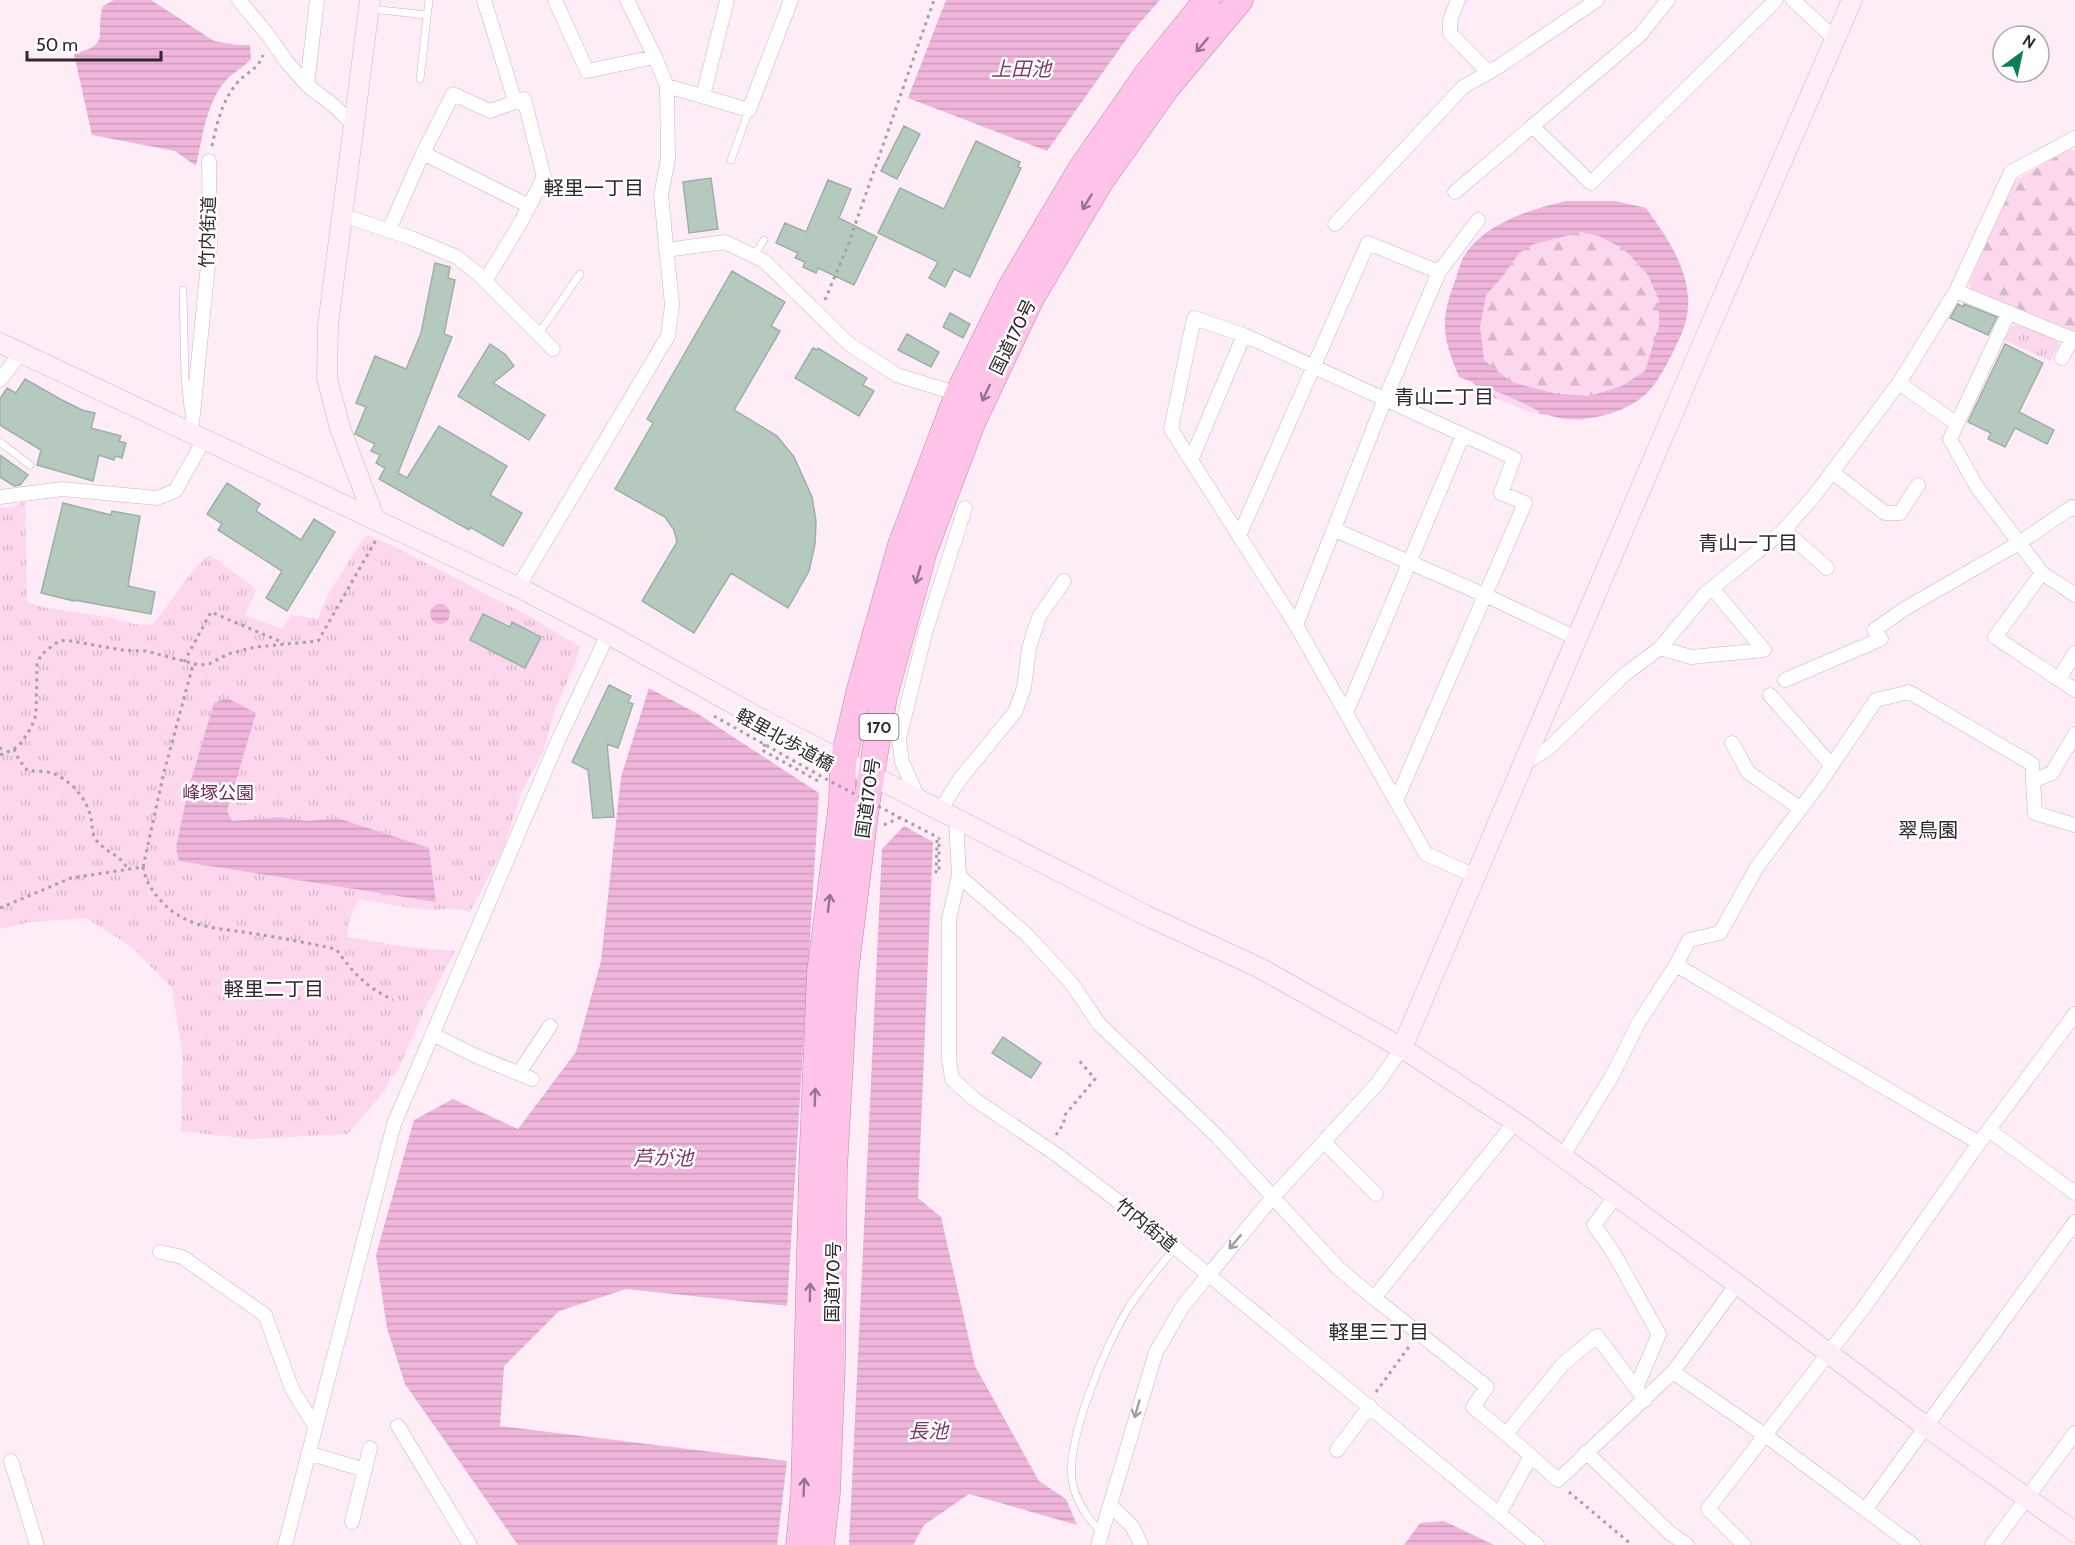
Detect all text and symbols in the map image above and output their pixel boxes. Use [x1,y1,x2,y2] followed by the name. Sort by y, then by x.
[27,24,160,62] scale bar
[1991,24,2051,84] north arrow
[2019,31,2039,53] text: N
[36,34,78,56] text: 50 m
[1195,37,1209,52] one-way arrow
[991,57,1053,81] water label: 上田池
[544,176,644,200] district label: 軽里一丁目
[1081,193,1093,210] one-way arrow
[196,196,220,268] street label: 竹内街道
[985,296,1041,378] street label: 国道170号
[979,383,991,401] one-way arrow
[1394,385,1494,409] district label: 青山二丁目
[1698,531,1798,555] district label: 青山一丁目
[911,565,923,584] one-way arrow
[732,704,838,776] street label: 軽里北歩道橋
[860,714,898,740] road number: 170
[851,756,885,840] street label: 国道170号
[182,782,254,804] park label: 峰塚公園
[1898,818,1958,842] district label: 翠鳥園
[824,893,835,913] one-way arrow
[224,977,324,1001] district label: 軽里二丁目
[810,1087,821,1107] one-way arrow
[633,1146,695,1170] water label: 芦が池
[1111,1194,1181,1256] street label: 竹内街道
[1228,1234,1241,1250] one-way arrow
[821,1241,845,1323] street label: 国道170号
[804,1282,816,1302] one-way arrow
[1329,1320,1429,1344] district label: 軽里三丁目
[1131,1399,1143,1418] one-way arrow
[908,1419,950,1443] water label: 長池
[799,1477,810,1497] one-way arrow

